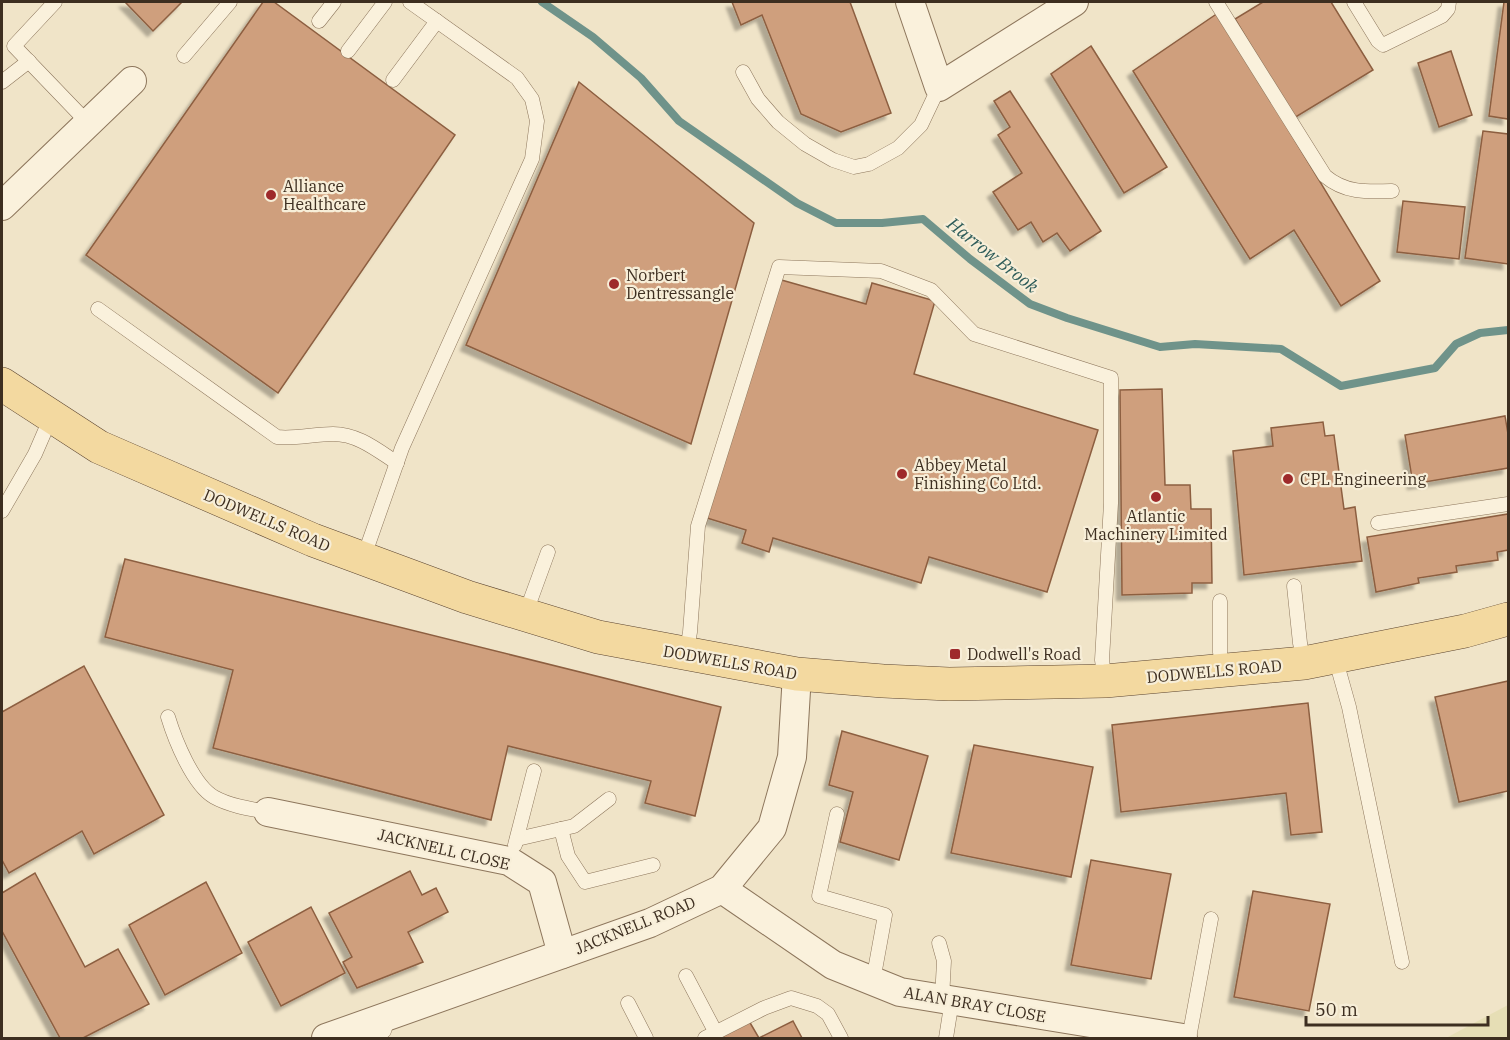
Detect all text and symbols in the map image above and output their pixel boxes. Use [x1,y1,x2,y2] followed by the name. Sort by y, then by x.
[283,176,366,214] place label: Alliance Healthcare
[264,188,278,202] marker: Alliance Healthcare
[942,212,1044,298] water label: Harrow Brook
[626,265,734,303] place label: Norbert Dentressangle
[607,277,621,291] marker: Norbert Dentressangle
[914,455,1042,493] place label: Abbey Metal Finishing Co Ltd.
[895,467,909,481] marker: Abbey Metal Finishing Co Ltd.
[1300,469,1427,489] place label: CPL Engineering
[1281,472,1295,486] marker: CPL Engineering
[201,484,333,556] street label: DODWELLS ROAD
[1149,490,1163,504] marker: Atlantic Machinery Limited
[1084,506,1228,544] place label: Atlantic Machinery Limited
[661,640,799,684] street label: DODWELLS ROAD
[967,644,1082,664] place label: Dodwell's Road
[948,647,962,661] marker: Dodwell's Road
[1146,655,1282,687] street label: DODWELLS ROAD
[376,824,512,874] street label: JACKNELL CLOSE
[572,892,698,958] street label: JACKNELL ROAD
[902,982,1048,1026] street label: ALAN BRAY CLOSE
[1306,989,1488,1027] scale bar
[1315,998,1358,1021] text: 50 m

